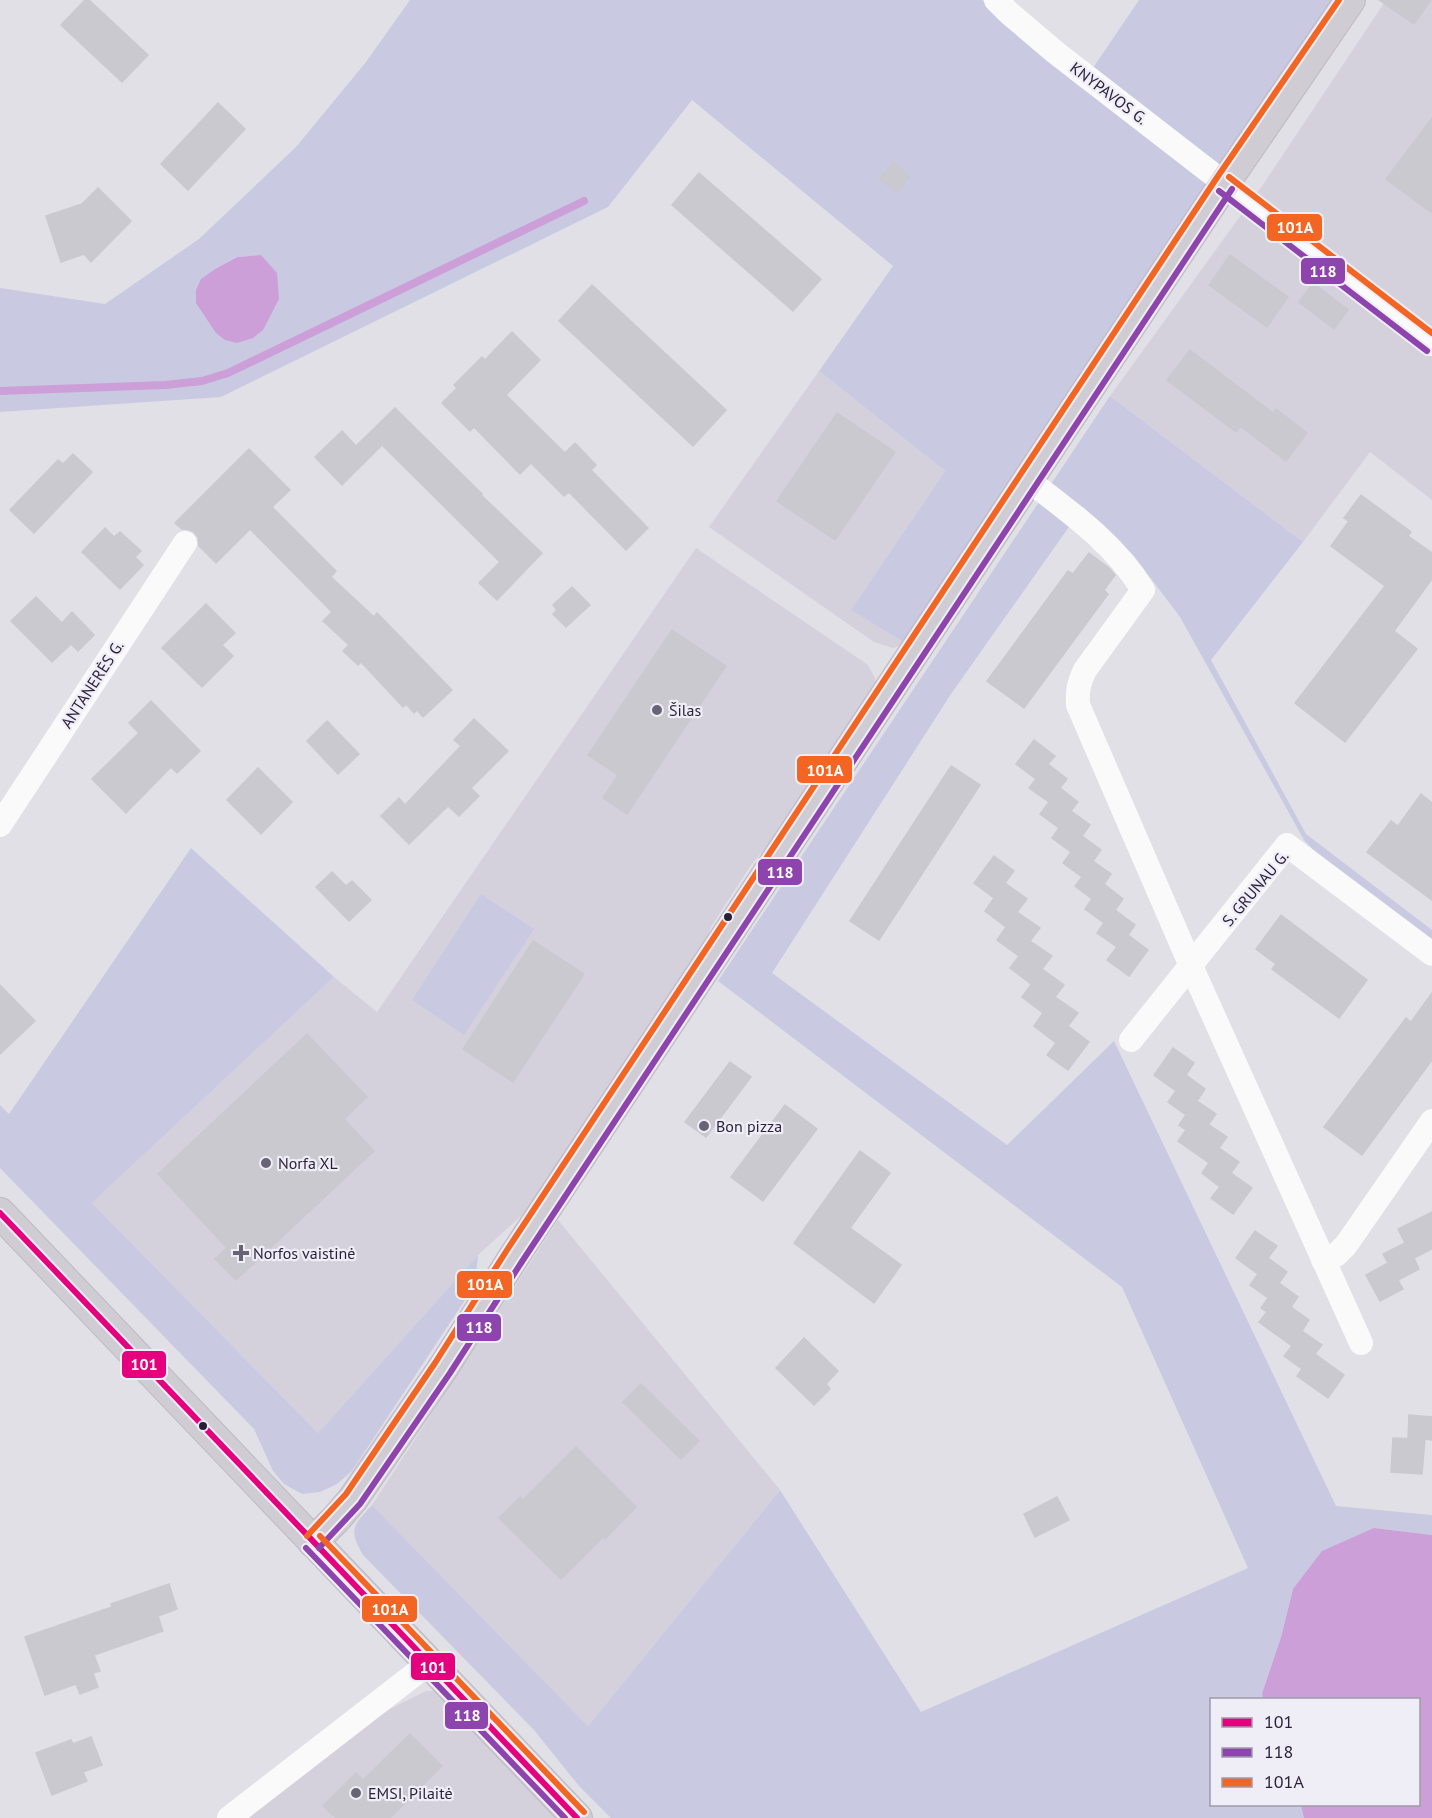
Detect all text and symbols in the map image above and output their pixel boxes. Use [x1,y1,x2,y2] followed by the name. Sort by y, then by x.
[1066,57,1152,129] street label: KNYPAVOS G.
[1266,213,1323,242] line badge: 101A
[1277,217,1314,237] text: 101A
[1300,257,1346,285] line badge: 118
[1309,261,1337,281] text: 118
[56,636,128,732] street label: ANTANERĖS G.
[669,700,701,720] place label: Šilas
[650,703,664,717] marker: Šilas
[796,755,853,784] line badge: 101A
[807,760,844,780] text: 101A
[1218,846,1292,930] street label: S. GRUNAU G.
[757,858,803,886] line badge: 118
[766,862,794,882] text: 118
[722,911,734,923] unlabelled marker
[716,1116,782,1136] place label: Bon pizza
[697,1119,711,1133] marker: Bon pizza
[278,1153,338,1173] place label: Norfa XL
[259,1156,273,1170] marker: Norfa XL
[253,1243,355,1263] place label: Norfos vaistinė
[234,1246,248,1260] marker: Norfos vaistinė
[456,1270,513,1299] line badge: 101A
[467,1274,504,1294] text: 101A
[456,1313,502,1342] line badge: 118
[465,1317,493,1337] text: 118
[121,1350,167,1379] line badge: 101
[130,1354,158,1374] text: 101
[197,1420,209,1432] unlabelled marker
[361,1595,418,1623] line badge: 101A
[372,1599,409,1619] text: 101A
[410,1652,456,1681] line badge: 101
[419,1657,447,1677] text: 101
[1210,1698,1420,1806] legend
[444,1701,489,1730] line badge: 118
[453,1705,481,1725] text: 118
[1264,1710,1293,1733] text: 101
[1264,1740,1293,1763] text: 118
[1264,1770,1304,1793] text: 101A
[368,1783,453,1803] place label: EMSI, Pilaitė
[349,1786,363,1800] marker: EMSI, Pilaitė

